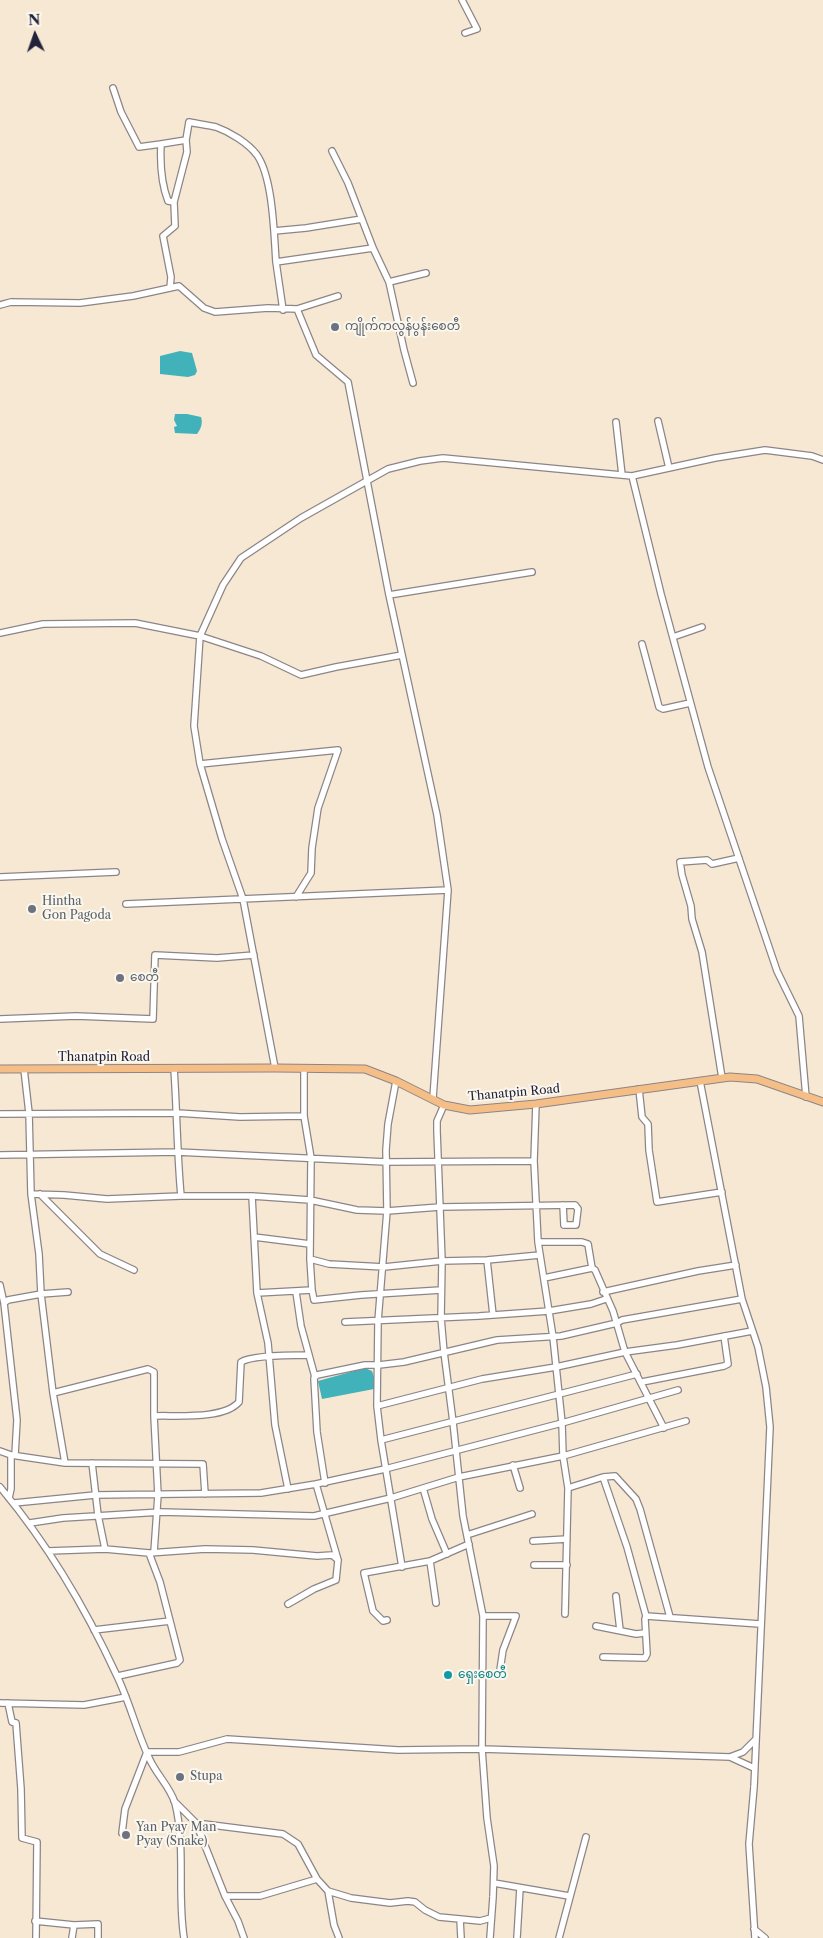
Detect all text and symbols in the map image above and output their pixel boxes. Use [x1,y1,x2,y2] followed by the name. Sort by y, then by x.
[10,10,60,60] north arrow
[28,11,41,29] text: N
[345,320,460,334] place label: ကျိုက်ကလွန်ပွန်းစေတီ
[329,321,341,333] marker: ကျိုက်ကလွန်ပွန်းစေတီ
[42,895,111,923] place label: Hintha Gon Pagoda
[26,903,38,915] marker: Hintha Gon Pagoda
[130,971,159,985] place label: စေတီ
[114,972,126,984] marker: စေတီ
[58,1051,150,1065] street label: Thanatpin Road
[467,1082,561,1104] street label: Thanatpin Road
[458,1668,507,1682] place label: ရှေးစေတီ
[442,1669,454,1681] marker: ရှေးစေတီ
[190,1770,223,1784] place label: Stupa
[174,1771,186,1783] marker: Stupa
[136,1821,216,1849] place label: Yan Pyay Man Pyay (Snake)
[120,1829,132,1841] marker: Yan Pyay Man Pyay (Snake)

